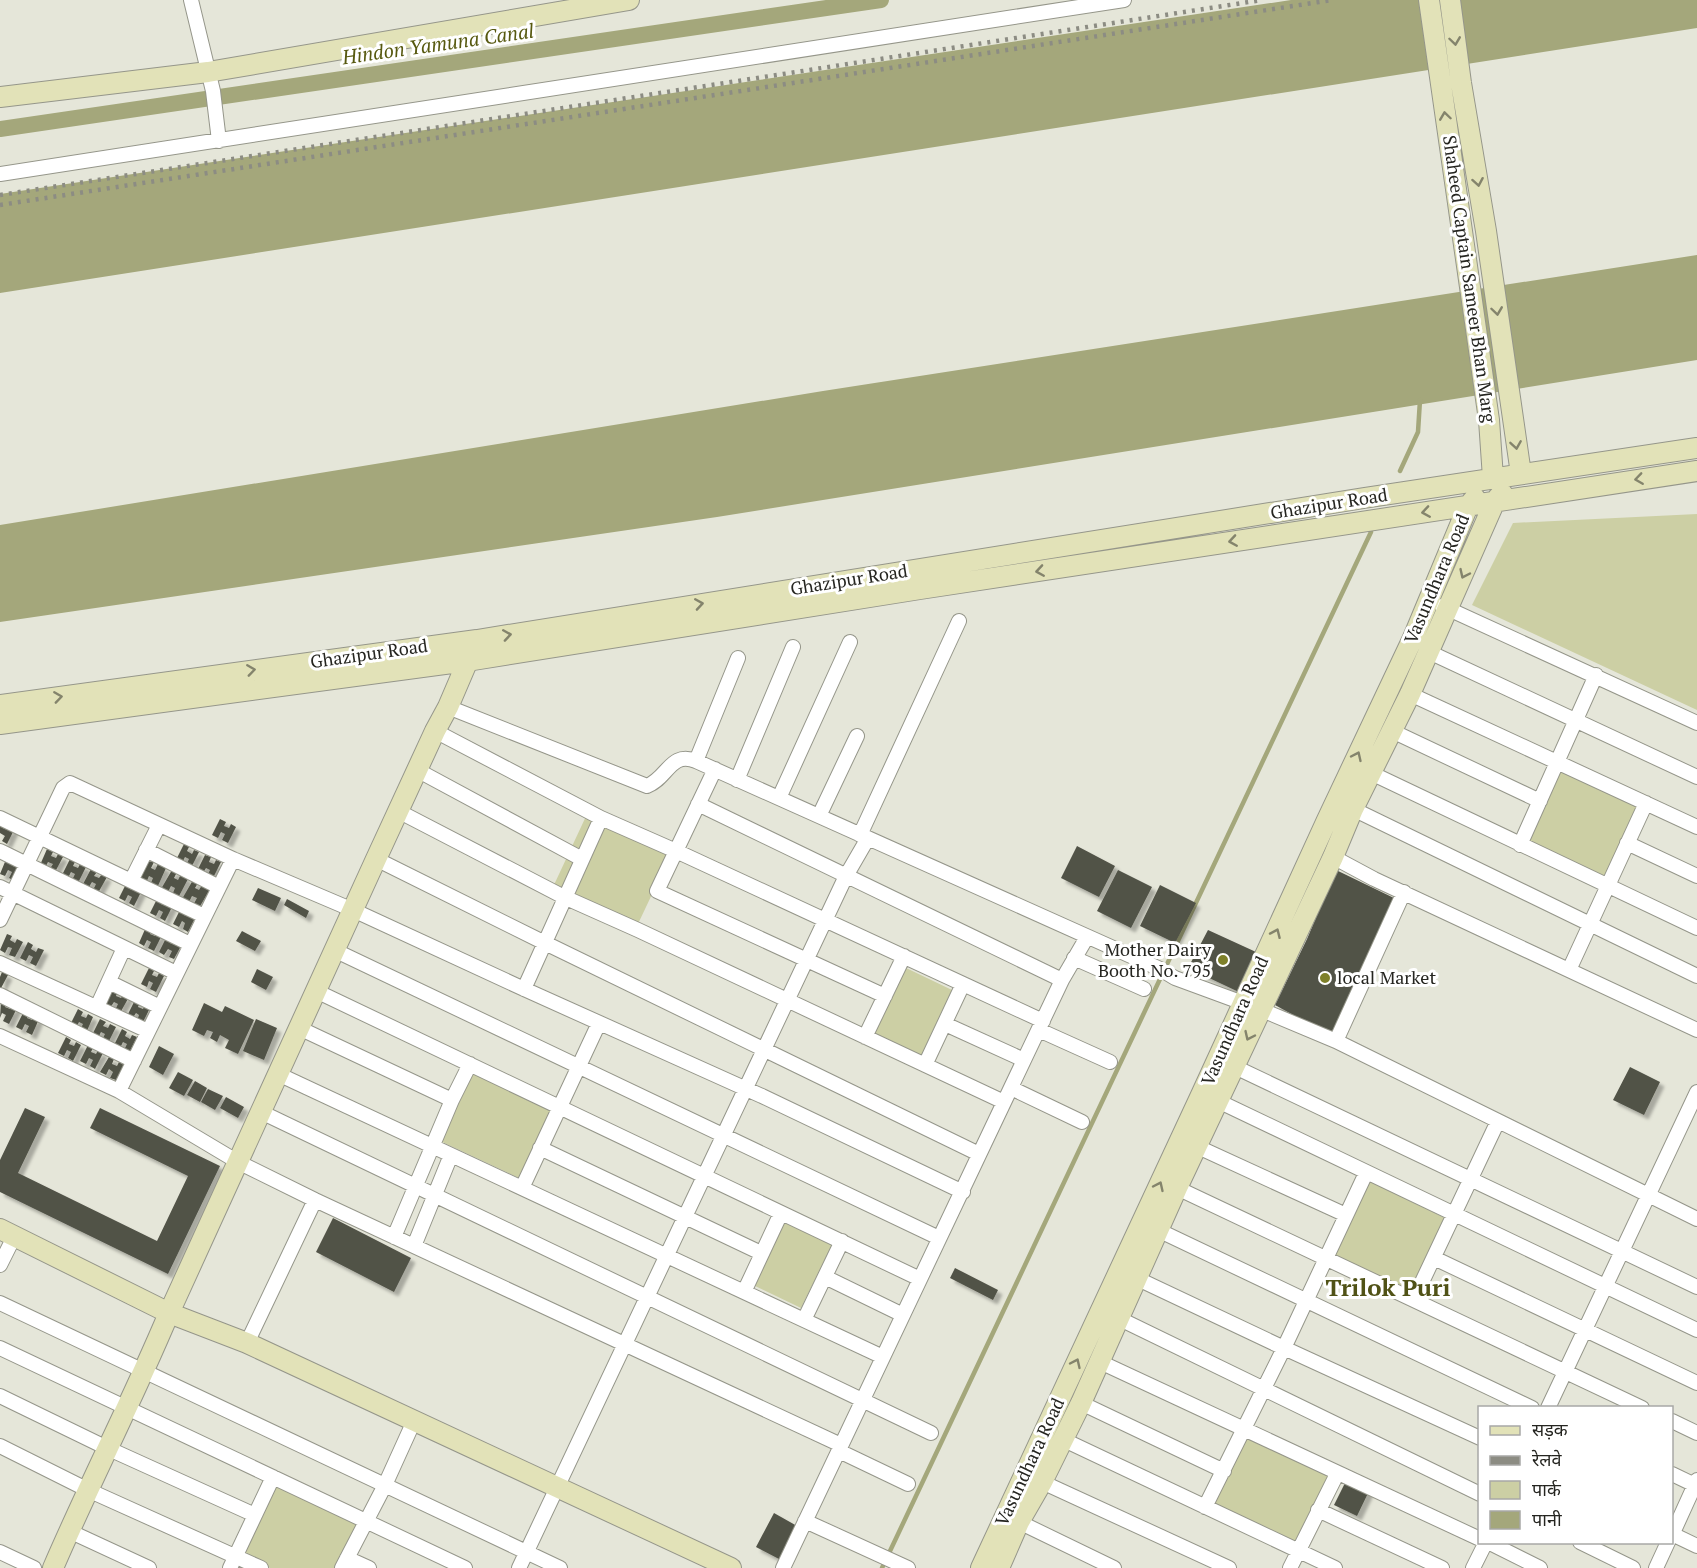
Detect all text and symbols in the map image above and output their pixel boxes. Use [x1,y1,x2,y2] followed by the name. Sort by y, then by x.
[339,17,536,70] water label: Hindon Yamuna Canal
[1449,37,1461,46] one-way arrow
[1440,111,1452,120] one-way arrow
[1438,134,1502,425] street label: Shaheed Captain Sameer Bhan Marg
[1471,176,1484,186] one-way arrow
[1490,306,1502,316] one-way arrow
[1509,440,1522,450] one-way arrow
[1635,473,1644,485] one-way arrow
[1269,482,1389,524] street label: Ghazipur Road
[1421,505,1431,518] one-way arrow
[1398,510,1474,647] street label: Vasundhara Road
[1228,535,1238,547] one-way arrow
[789,558,909,600] street label: Ghazipur Road
[1036,564,1045,576] one-way arrow
[1460,567,1472,578] one-way arrow
[694,598,704,611] one-way arrow
[502,629,511,641] one-way arrow
[309,633,429,673] street label: Ghazipur Road
[247,665,256,677] one-way arrow
[53,691,63,703] one-way arrow
[1350,751,1362,762] one-way arrow
[1268,928,1280,939] one-way arrow
[1098,937,1212,982] place label: Mother Dairy Booth No. 795
[1195,952,1273,1089] street label: Vasundhara Road
[1216,953,1230,967] marker: Mother Dairy Booth No. 795
[1337,965,1436,989] place label: local Market
[1318,971,1332,985] marker: local Market
[1245,1030,1257,1041] one-way arrow
[1151,1182,1163,1193] one-way arrow
[1326,1271,1450,1303] district label: Trilok Puri
[1069,1358,1081,1369] one-way arrow
[989,1394,1069,1530] street label: Vasundhara Road
[1478,1406,1673,1544] legend
[1532,1417,1569,1441] text: सड़क
[1531,1447,1563,1471] text: रेलवे
[1532,1477,1562,1501] text: पार्क
[1532,1507,1562,1531] text: पानी

